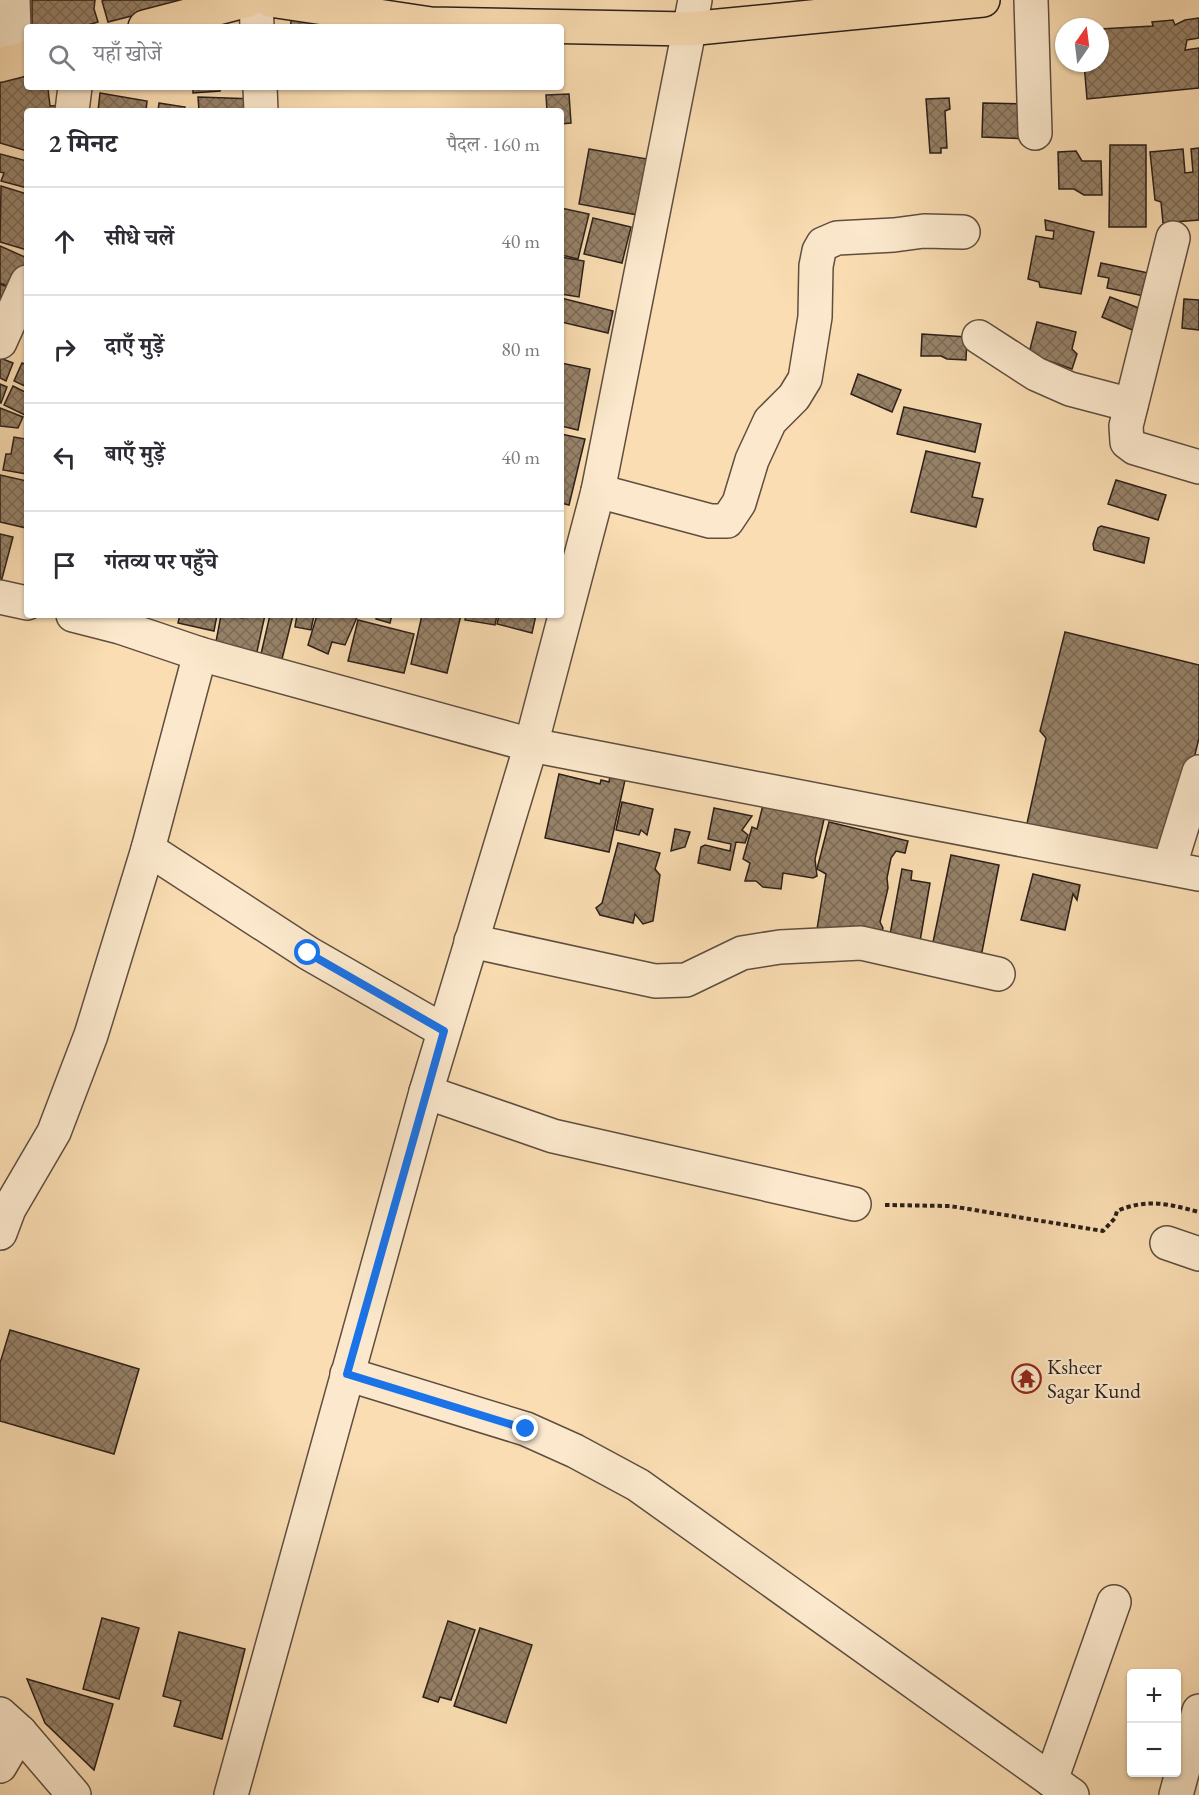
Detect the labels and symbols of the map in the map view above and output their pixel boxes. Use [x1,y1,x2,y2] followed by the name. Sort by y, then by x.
[1055,18,1109,72] north arrow
[294,939,320,965] route start
[1047,1353,1141,1404] place label: Ksheer Sagar Kund
[1010,1363,1042,1395] temple icon: Ksheer Sagar Kund
[512,1415,538,1441] route end

